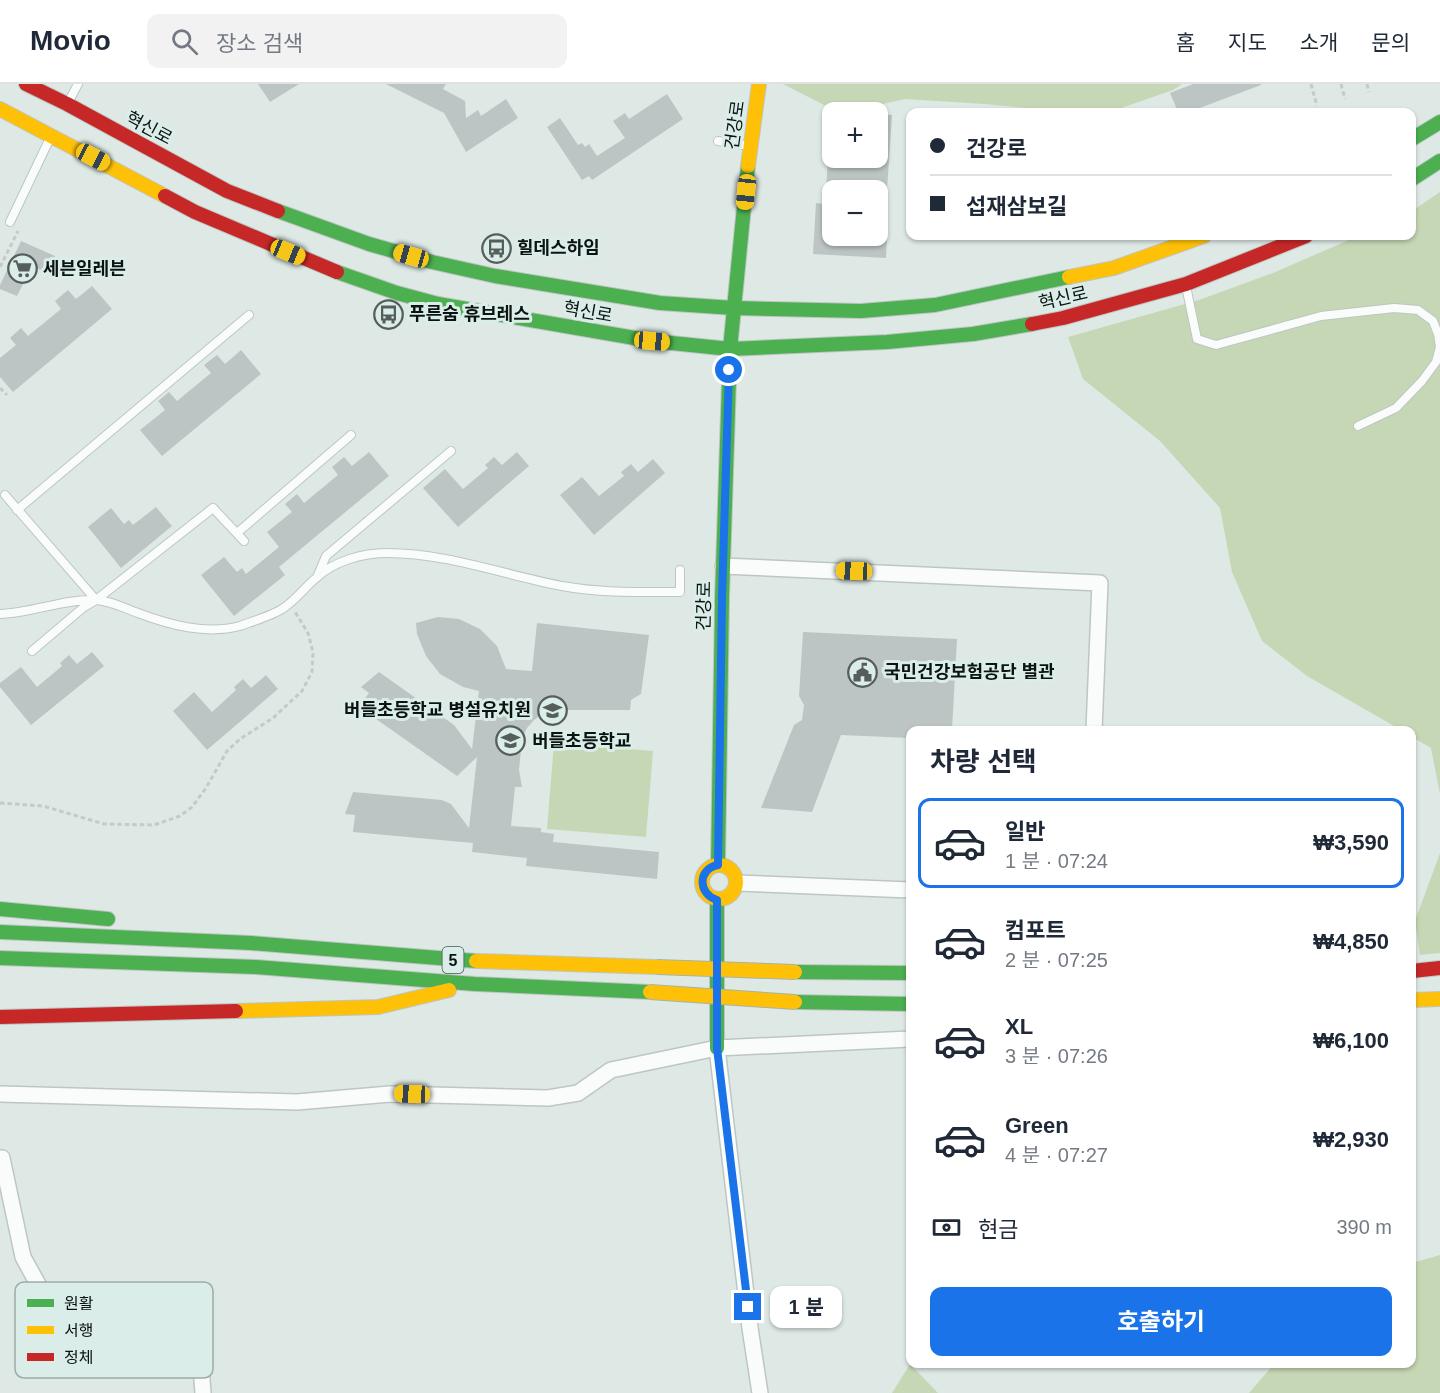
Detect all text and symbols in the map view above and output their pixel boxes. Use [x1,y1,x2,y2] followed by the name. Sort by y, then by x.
[147,14,567,68] search box
[30,25,111,56] text: Movio
[168,25,201,58] icon: search
[216,31,303,56] text: 장소 검색
[1176,31,1195,54] text: 홈
[1228,31,1267,54] text: 지도
[1300,31,1338,54] text: 소개
[1371,31,1410,54] text: 문의
[722,99,748,151] street label: 건강로
[822,102,888,246] map controls
[822,102,888,168] button: +
[122,108,176,148] street label: 혁신로
[966,136,1027,161] text: 건강로
[73,141,113,173] car
[735,173,757,211] car
[822,180,888,246] button: −
[966,194,1067,219] text: 섭재삼보길
[480,232,512,264] bus stop icon: 힐데스하임
[268,237,308,267] car
[517,238,600,258] place label: 힐데스하임
[391,242,431,270] car
[6,253,38,285] supermarket icon: 세븐일레븐
[43,259,126,279] place label: 세븐일레븐
[1037,283,1089,313] street label: 혁신로
[372,298,404,330] bus stop icon: 푸른숨 휴브레스
[562,298,614,326] street label: 혁신로
[409,304,530,324] place label: 푸른숨 휴브레스
[633,330,671,352] car
[715,356,742,383] route start
[836,561,872,581] car
[694,581,714,631] street label: 건강로
[847,656,879,688] public building icon: 국민건강보험공단 별관
[884,662,1055,682] place label: 국민건강보험공단 별관
[536,694,568,726] school or university icon: 버들초등학교 병설유치원
[344,700,531,720] place label: 버들초등학교 병설유치원
[495,725,527,757] school or university icon: 버들초등학교
[532,731,631,751] place label: 버들초등학교
[930,747,1037,777] text: 차량 선택
[933,816,987,870] icon: car
[1005,819,1045,844] text: 일반
[1313,830,1389,855] text: ₩3,590
[1005,850,1108,872] text: 1 분 · 07:24
[933,915,987,969] icon: car
[1005,918,1066,943] text: 컴포트
[1313,929,1389,954] text: ₩4,850
[442,947,464,973] road number: 5
[1005,949,1108,971] text: 2 분 · 07:25
[933,1014,987,1068] icon: car
[1005,1014,1033,1039] text: XL
[1313,1028,1389,1053] text: ₩6,100
[1005,1045,1108,1067] text: 3 분 · 07:26
[394,1084,430,1104] car
[933,1113,987,1167] icon: car
[1005,1113,1069,1138] text: Green
[1313,1127,1389,1152] text: ₩2,930
[1005,1144,1108,1166] text: 4 분 · 07:27
[930,1211,963,1244] icon: cash
[1336,1216,1392,1238] text: 390 m
[978,1217,1018,1242] text: 현금
[15,1282,213,1378] legend
[769,1286,841,1328] callout: 1 분
[930,1287,1392,1356] button: 호출하기
[734,1293,761,1320] route end
[64,1295,94,1312] text: 원활
[788,1296,824,1318] text: 1 분
[64,1322,93,1339] text: 서행
[64,1349,93,1366] text: 정체

